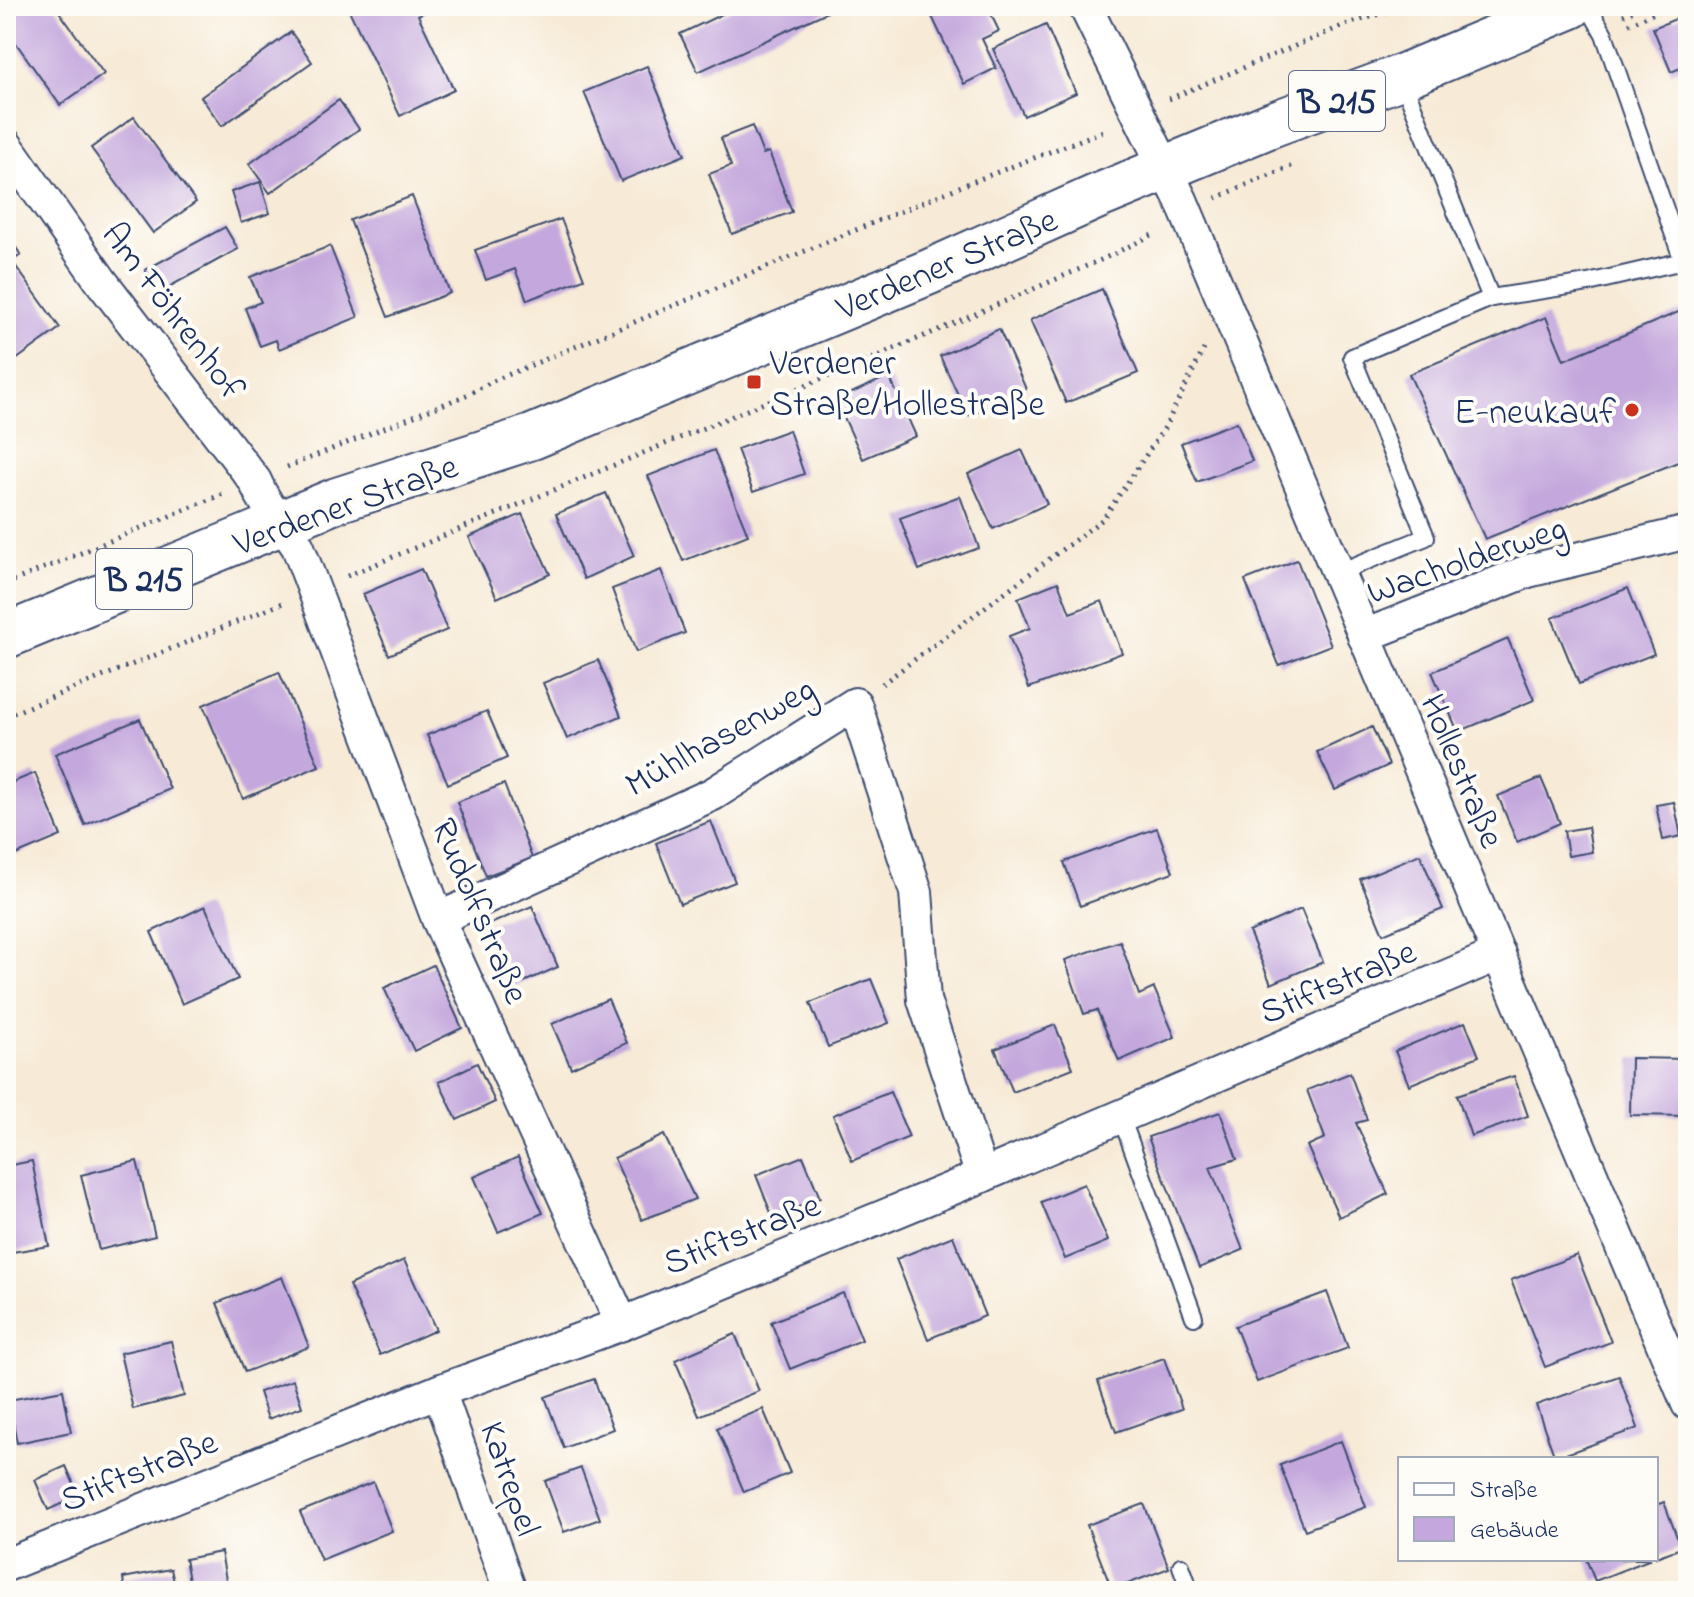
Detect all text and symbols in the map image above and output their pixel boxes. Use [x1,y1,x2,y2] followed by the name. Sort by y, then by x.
[1289,71,1385,131] road number: B 215
[828,195,1067,337] street label: Verdener Straße
[87,212,256,413] street label: Am Föhrenhof
[769,339,1046,433] place label: Verdener Straße/Hollestraße
[745,373,763,391] marker: Verdener Straße/Hollestraße
[1454,388,1616,441] place label: E-neukauf
[1623,401,1641,419] marker: E-neukauf
[226,442,467,573] street label: Verdener Straße
[1361,503,1574,621] street label: Wacholderweg
[96,549,192,609] road number: B 215
[616,665,826,813] street label: Mühlhasenweg
[1404,686,1516,858] street label: Hollestraße
[415,811,541,1014] street label: Rudolfstraße
[1252,927,1426,1041] street label: Stiftstraße
[656,1180,830,1292] street label: Stiftstraße
[463,1415,552,1544] street label: Katrepel
[53,1417,227,1529] street label: Stiftstraße
[1398,1457,1658,1561] legend
[1470,1474,1537,1509] text: Straße
[1470,1514,1559,1549] text: Gebäude

